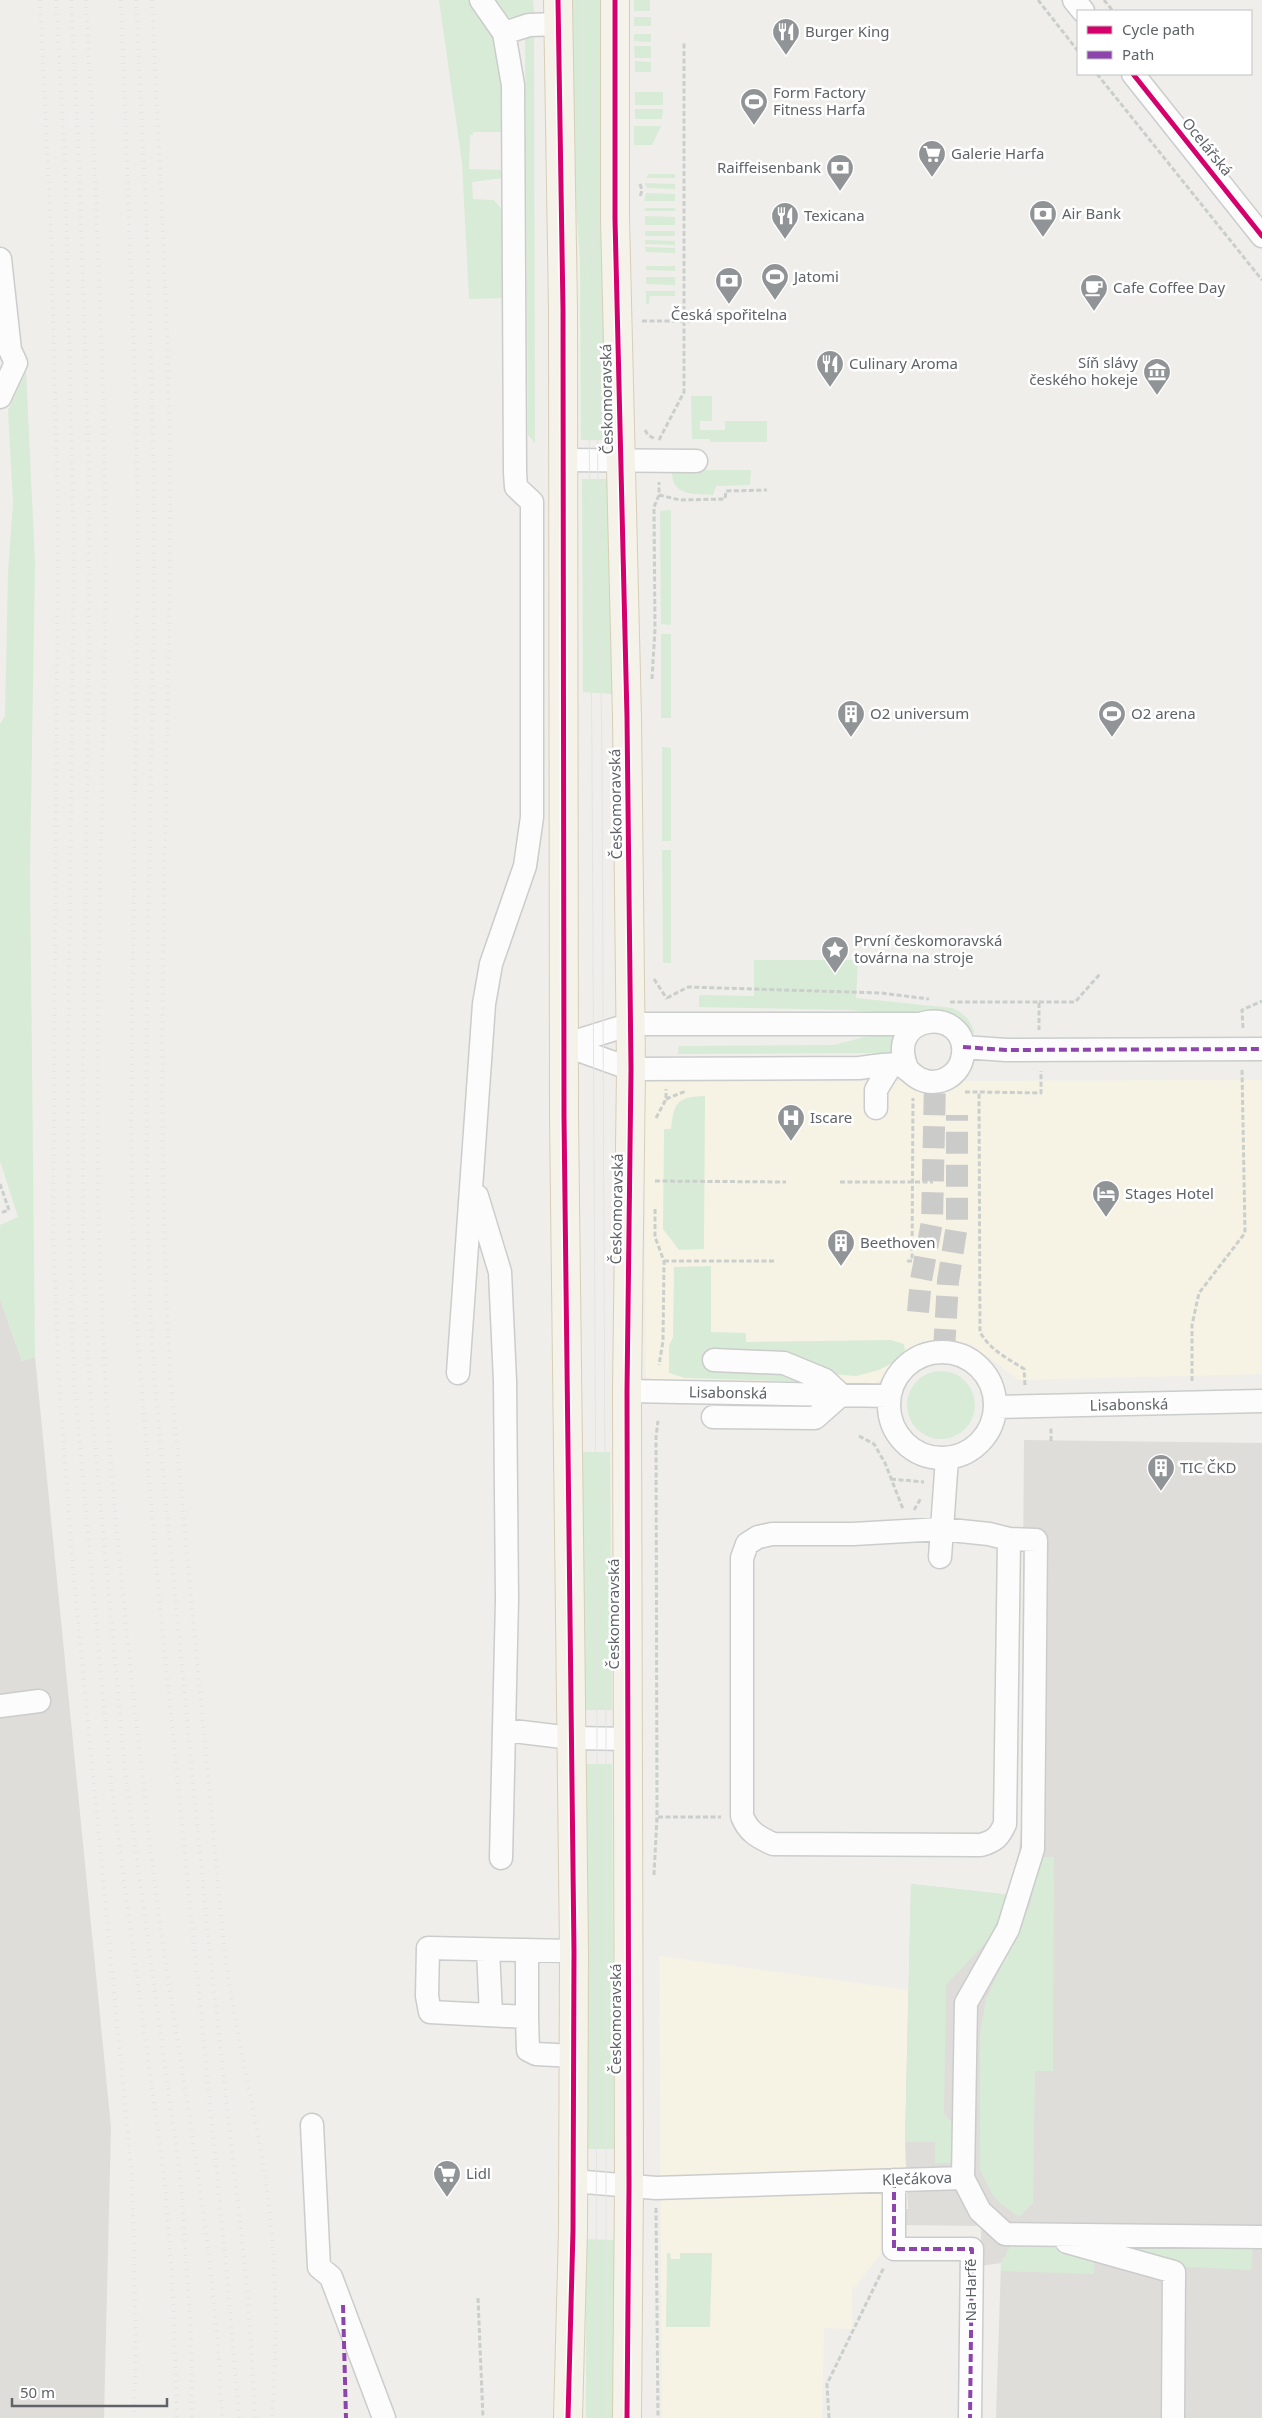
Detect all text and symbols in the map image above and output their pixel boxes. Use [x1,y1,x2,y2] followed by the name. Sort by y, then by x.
[1077,10,1252,75] legend
[771,17,801,56] restaurant icon: Burger King
[1122,19,1195,39] text: Cycle path
[805,21,890,41] place label: Burger King
[1122,44,1154,64] text: Path
[773,82,866,119] place label: Form Factory Fitness Harfa
[739,87,769,126] sports icon: Form Factory Fitness Harfa
[1178,113,1237,180] street label: Ocelářská
[917,139,947,178] supermarket icon: Galerie Harfa
[951,143,1044,163] place label: Galerie Harfa
[825,153,855,192] bank icon: Raiffeisenbank
[717,157,821,177] place label: Raiffeisenbank
[1028,199,1058,238] bank icon: Air Bank
[770,201,800,240] restaurant icon: Texicana
[1062,203,1121,223] place label: Air Bank
[804,205,865,225] place label: Texicana
[760,262,790,301] sports icon: Jatomi
[714,266,744,305] bank icon: Česká spořitelna
[792,266,839,286] place label: Jatomi
[1079,273,1109,312] cafe icon: Cafe Coffee Day
[1113,277,1225,297] place label: Cafe Coffee Day
[671,304,787,324] place label: Česká spořitelna
[595,343,617,455] street label: Českomoravská
[815,349,845,388] restaurant icon: Culinary Aroma
[1029,352,1138,389] place label: Síň slávy českého hokeje
[849,353,958,373] place label: Culinary Aroma
[1142,357,1172,396] museum icon: Síň slávy českého hokeje
[836,699,866,738] building icon: O2 universum
[1097,699,1127,738] sports icon: O2 arena
[870,703,969,723] place label: O2 universum
[1131,703,1196,723] place label: O2 arena
[604,748,626,860] street label: Českomoravská
[854,930,1003,967] place label: První českomoravská továrna na stroje
[820,935,850,974] place icon: První českomoravská továrna na stroje
[776,1103,806,1142] hospital icon: Iscare
[810,1107,852,1127] place label: Iscare
[605,1153,627,1265] street label: Českomoravská
[1091,1179,1121,1218] hotel icon: Stages Hotel
[1125,1183,1214,1203] place label: Stages Hotel
[826,1228,856,1267] building icon: Beethoven
[860,1232,935,1252] place label: Beethoven
[689,1381,767,1403] street label: Lisabonská
[1090,1393,1168,1415] street label: Lisabonská
[1146,1453,1176,1492] building icon: TIC ČKD
[1180,1457,1237,1477] place label: TIC ČKD
[603,1559,623,1669] street label: Českomoravská
[605,1964,625,2074] street label: Českomoravská
[432,2159,462,2198] supermarket icon: Lidl
[466,2163,491,2183] place label: Lidl
[882,2167,952,2189] street label: Klečákova
[960,2258,980,2322] street label: Na Harfě
[12,2376,168,2408] scale bar
[20,2382,55,2402] text: 50 m

